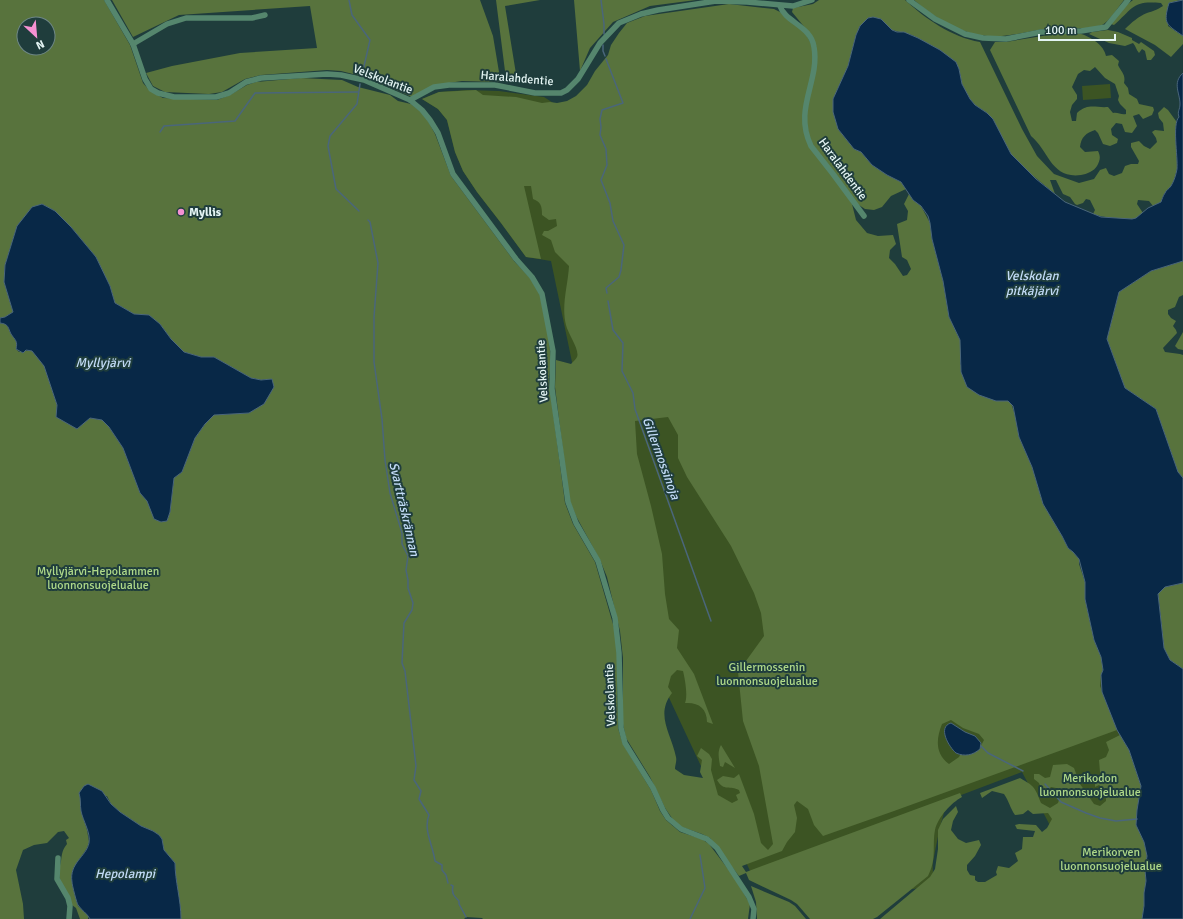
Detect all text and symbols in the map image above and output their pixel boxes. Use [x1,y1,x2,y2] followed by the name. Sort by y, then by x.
[16,16,56,56] north arrow
[1039,16,1115,42] scale bar
[1045,23,1077,38] text: 100 m
[34,37,46,52] text: N
[351,61,415,98] street label: Velskolantie
[480,68,554,89] street label: Haralahdentie
[815,135,870,203] street label: Haralahdentie
[189,205,222,220] place label: Myllis
[176,207,186,217] marker: Myllis
[1005,268,1060,299] water label: Velskolan pitkäjärvi
[533,339,552,403] street label: Velskolantie
[76,355,132,371] water label: Myllyjärvi
[639,415,684,502] water label: Gillermossinoja
[385,461,423,559] water label: Svartträskrännan
[37,564,159,593] park label: Myllyjärvi-Hepolammen luonnonsuojelualue
[716,660,818,689] park label: Gillermossenin luonnonsuojelualue
[602,663,619,727] street label: Velskolantie
[1039,771,1141,800] park label: Merikodon luonnonsuojelualue
[1060,845,1162,874] park label: Merikorven luonnonsuojelualue
[95,866,157,882] water label: Hepolampi

